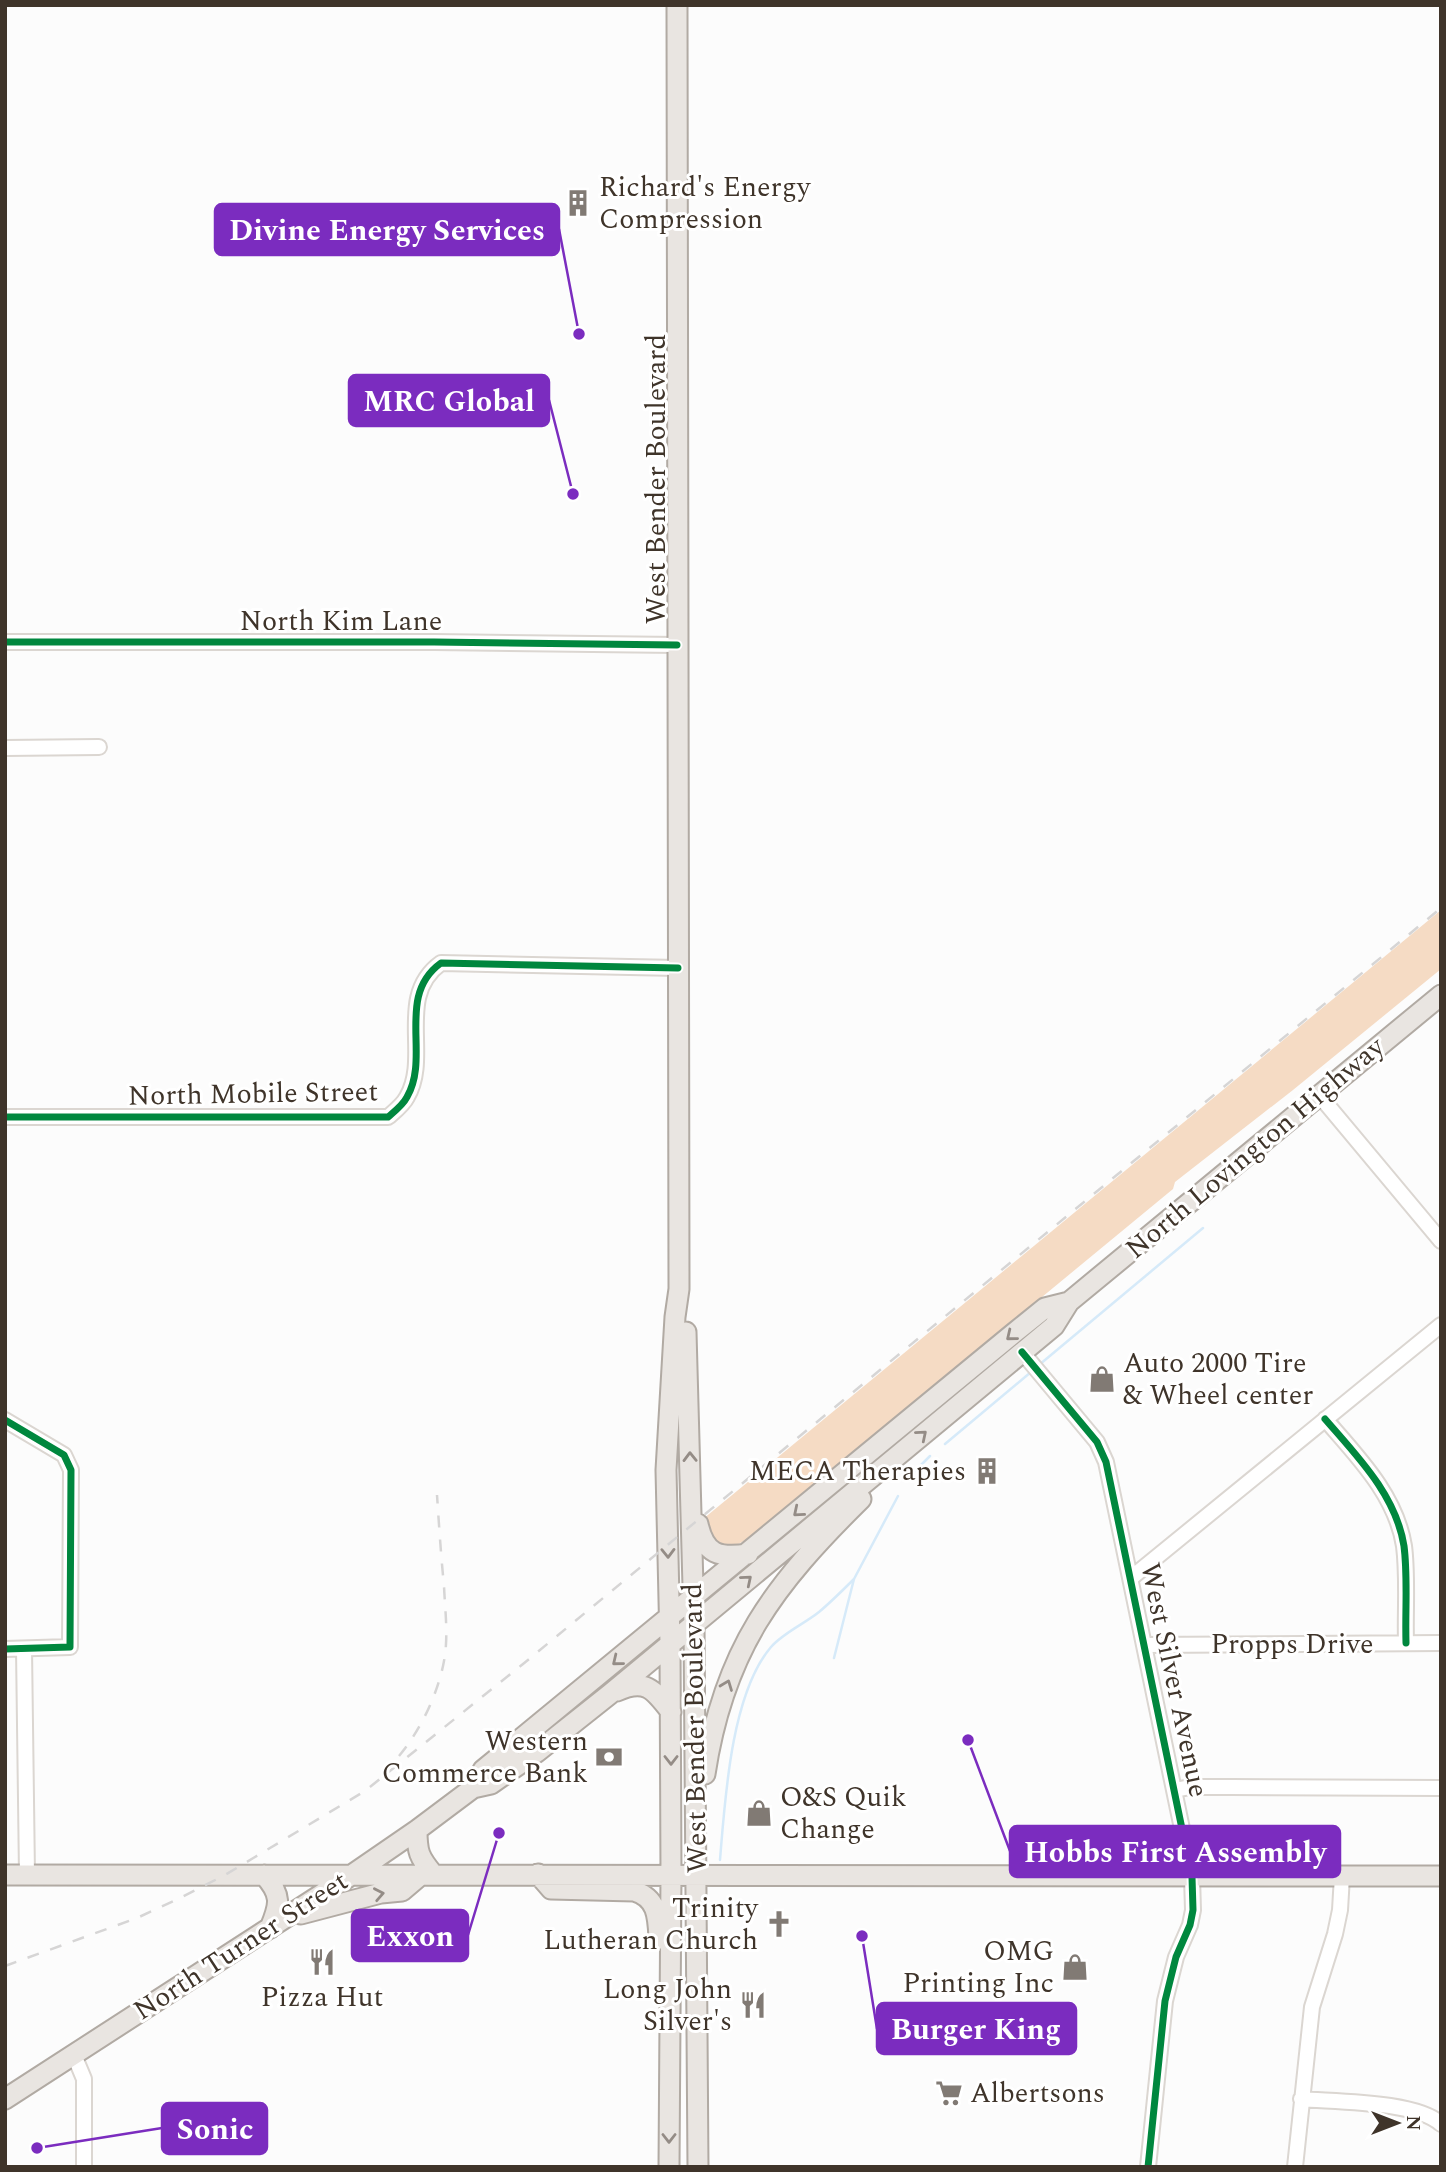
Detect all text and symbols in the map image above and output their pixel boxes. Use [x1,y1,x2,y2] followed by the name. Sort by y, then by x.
[599,166,812,241] place label: Richard's Energy Compression
[563,188,593,218] building icon: Richard's Energy Compression
[215,204,559,255] callout: Divine Energy Services
[229,208,545,254] text: Divine Energy Services
[635,334,678,624] street label: West Bender Boulevard
[349,375,549,426] callout: MRC Global
[363,379,535,425] text: MRC Global
[240,600,442,643] street label: North Kim Lane
[1116,1025,1395,1270] street label: North Lovington Highway
[127,1070,379,1118] street label: North Mobile Street
[1007,1327,1019,1340] one-way arrow
[1123,1342,1313,1417] place label: Auto 2000 Tire & Wheel center
[1087,1364,1117,1394] shop icon: Auto 2000 Tire & Wheel center
[914,1431,927,1443] one-way arrow
[749,1450,966,1493] place label: MECA Therapies
[683,1451,698,1462] one-way arrow
[972,1456,1002,1486] building icon: MECA Therapies
[794,1504,807,1516] one-way arrow
[661,1548,676,1559] one-way arrow
[1128,1559,1220,1801] street label: West Silver Avenue
[739,1575,751,1588] one-way arrow
[671,1583,719,1873] street label: West Bender Boulevard
[1210,1623,1374,1666] street label: Propps Drive
[612,1653,625,1665] one-way arrow
[718,1679,732,1691] one-way arrow
[382,1720,588,1795] place label: Western Commerce Bank
[594,1742,624,1772] bank icon: Western Commerce Bank
[663,1755,679,1766] one-way arrow
[780,1776,907,1851] place label: O&S Quik Change
[744,1798,774,1828] shop icon: O&S Quik Change
[1010,1826,1340,1877] callout: Hobbs First Assembly
[1024,1830,1328,1876] text: Hobbs First Assembly
[125,1860,357,2032] street label: North Turner Street
[543,1887,760,1962] place label: Trinity Lutheran Church
[373,1888,385,1903] one-way arrow
[764,1909,794,1939] church icon: Trinity Lutheran Church
[352,1910,468,1961] callout: Exxon
[366,1914,454,1960] text: Exxon
[902,1930,1054,2005] place label: OMG Printing Inc
[307,1947,337,1977] restaurant icon: Pizza Hut
[1060,1952,1090,1982] shop icon: OMG Printing Inc
[603,1968,732,2043] place label: Long John Silver's
[261,1976,383,2019] place label: Pizza Hut
[738,1990,768,2020] restaurant icon: Long John Silver's
[877,2003,1076,2054] callout: Burger King
[891,2007,1061,2053] text: Burger King
[970,2072,1105,2115] place label: Albertsons
[934,2078,964,2108] supermarket icon: Albertsons
[1362,2088,1432,2158] north arrow
[162,2103,267,2154] callout: Sonic
[177,2107,253,2153] text: Sonic
[1398,2115,1427,2131] text: N
[661,2134,677,2144] one-way arrow

